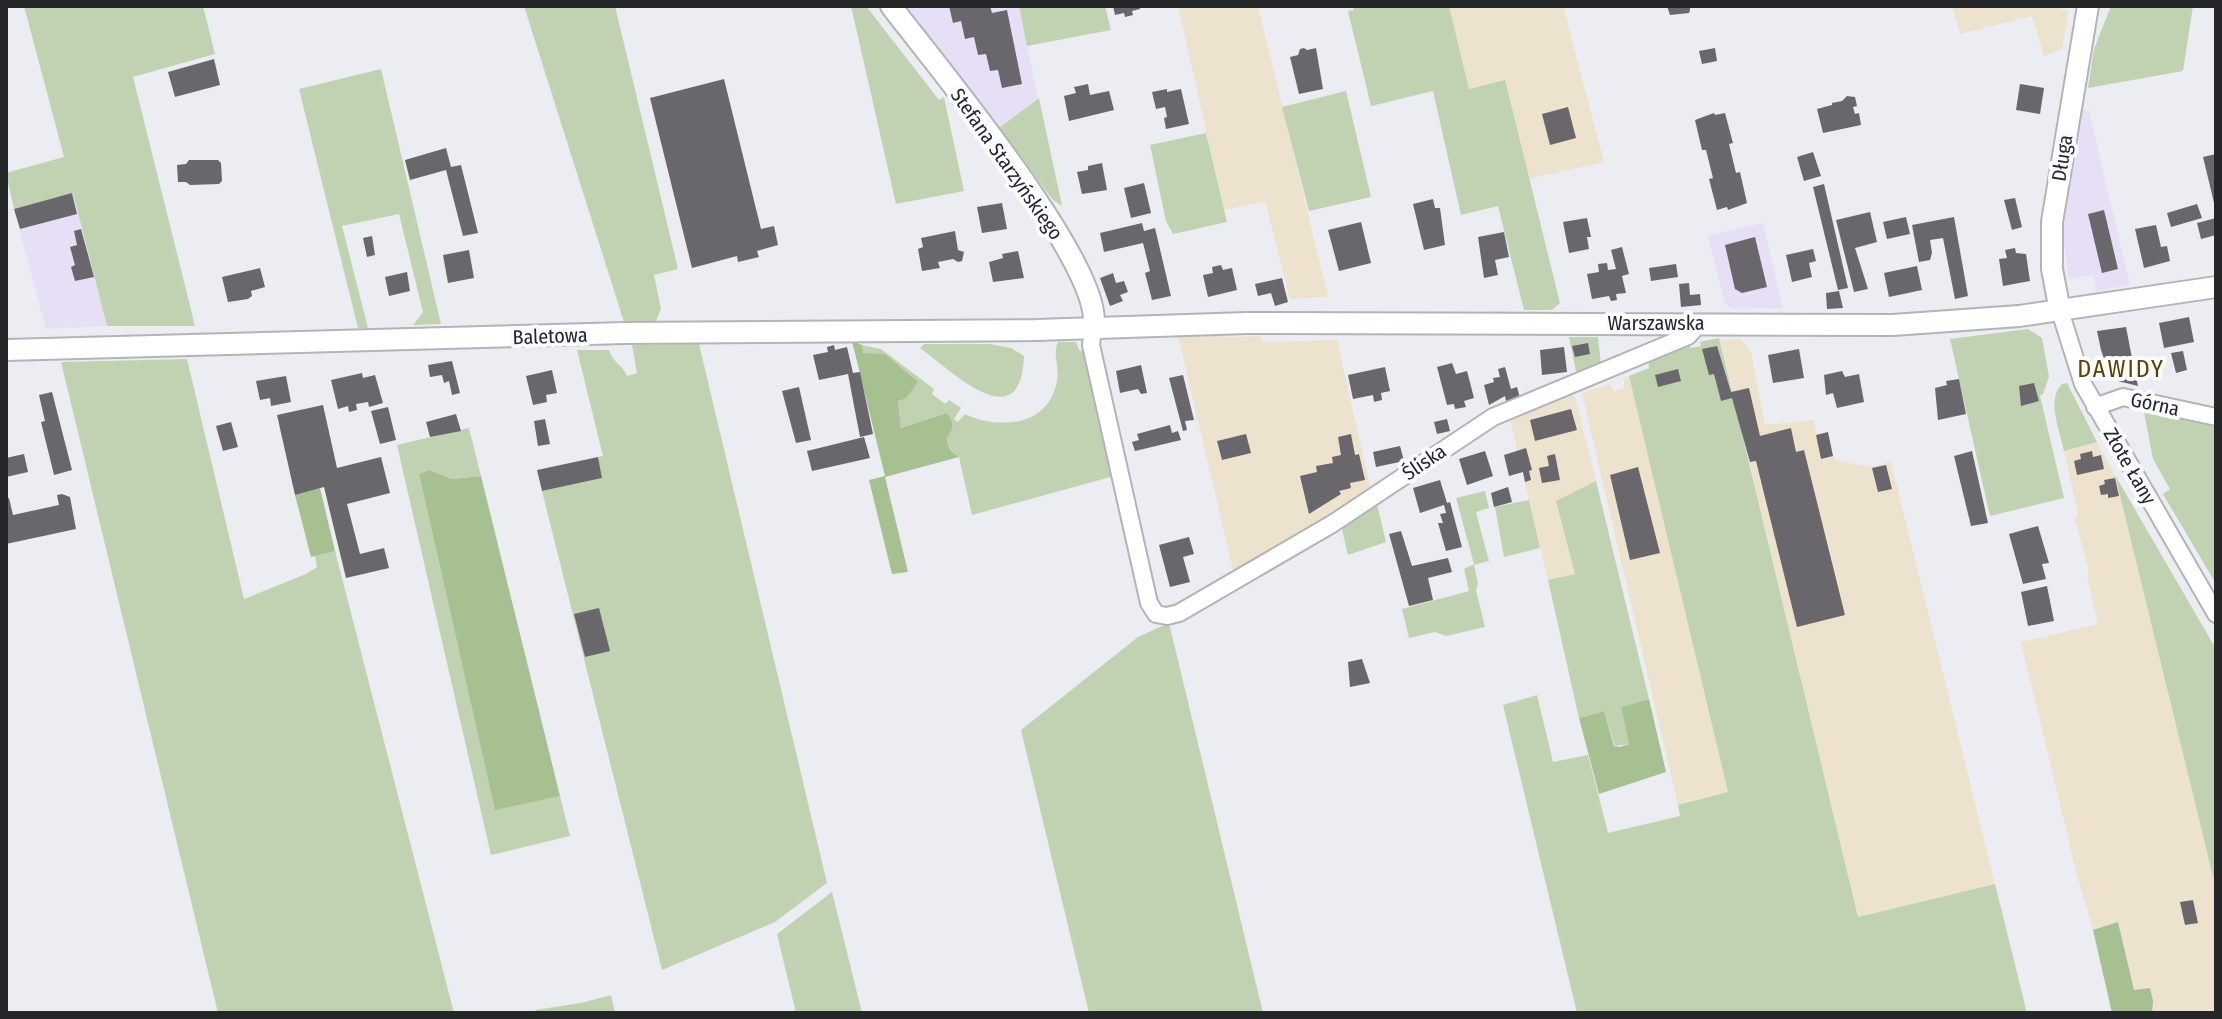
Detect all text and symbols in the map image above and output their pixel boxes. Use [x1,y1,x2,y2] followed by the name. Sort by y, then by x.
[946,84,1068,244] street label: Stefana Starzyńskiego
[2046,133,2078,183] street label: Długa
[1607,311,1705,335] street label: Warszawska
[512,323,588,349] street label: Baletowa
[2077,355,2165,383] district label: DAWIDY
[2128,387,2182,421] street label: Górna
[2099,424,2161,509] street label: Złote Łany
[1398,439,1450,485] street label: Śliska

